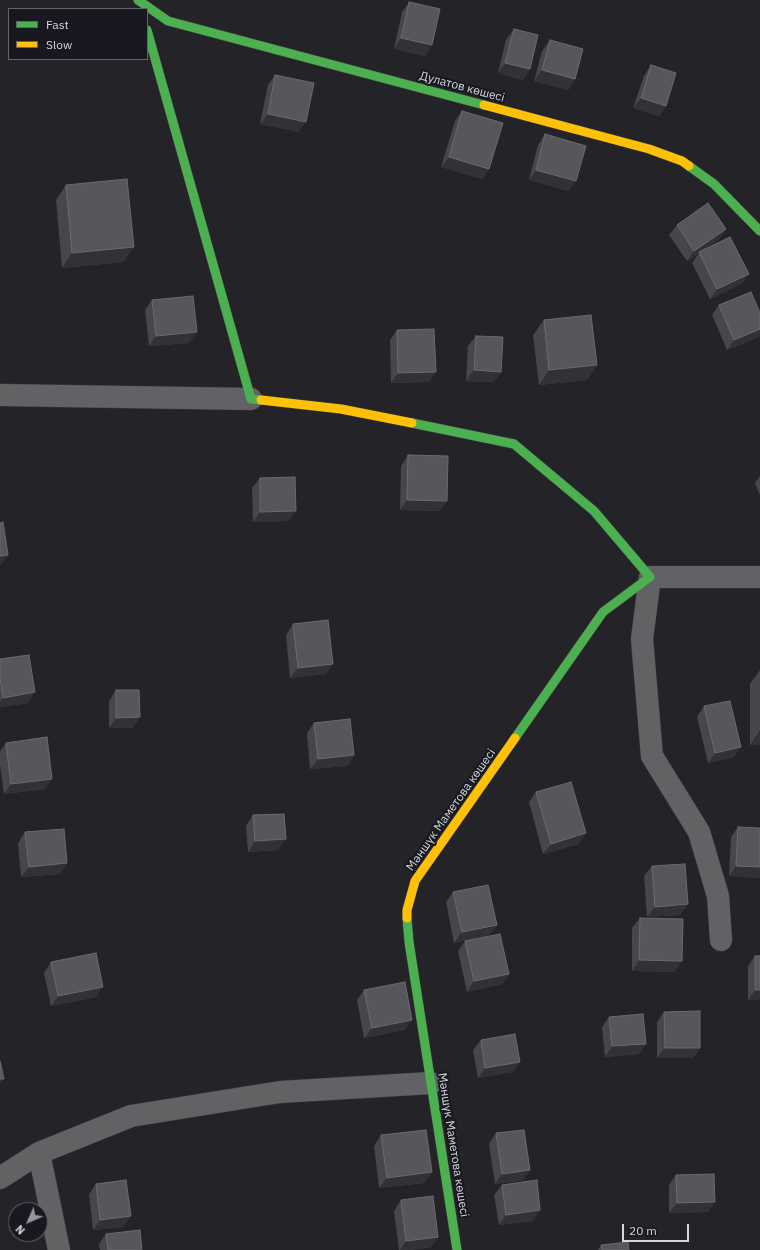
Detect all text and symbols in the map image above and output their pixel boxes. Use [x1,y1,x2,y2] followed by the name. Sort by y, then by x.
[8,8,148,60] legend
[46,17,69,32] text: Fast
[46,37,72,52] text: Slow
[418,69,506,105] street label: Дулатов көшесі
[403,746,499,874] street label: Мәншүк Маметова көшесі
[434,1072,472,1218] street label: Мәншүк Маметова көшесі
[8,1202,48,1242] north arrow
[624,1216,691,1242] scale bar
[12,1222,28,1238] text: N
[629,1223,657,1238] text: 20 m

